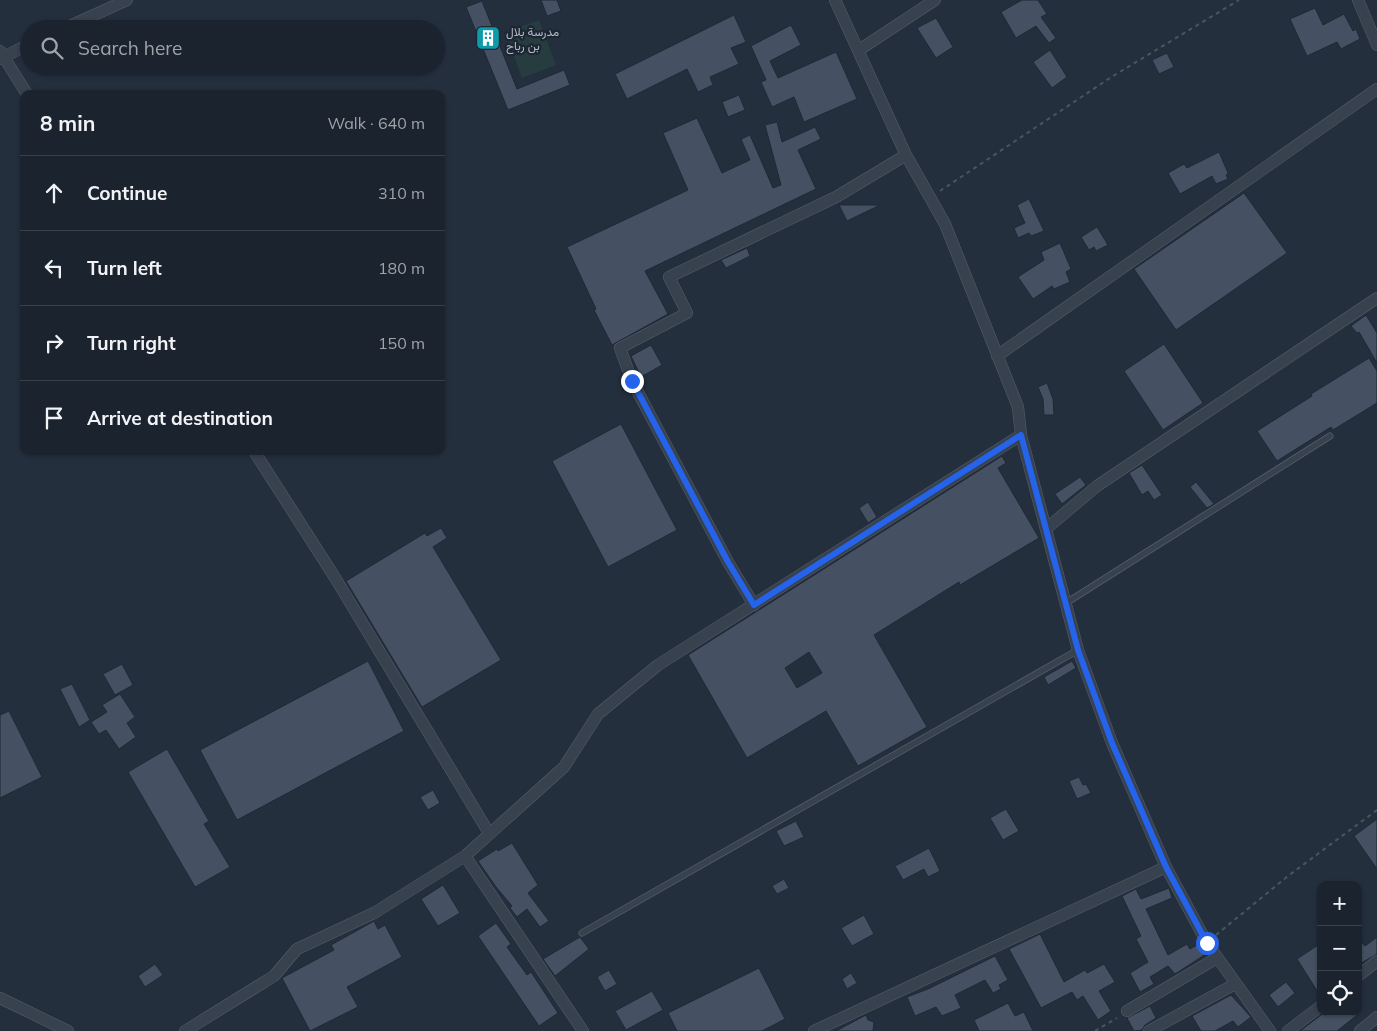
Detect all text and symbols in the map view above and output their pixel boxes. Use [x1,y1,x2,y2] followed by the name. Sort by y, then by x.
[20,20,445,75] search box
[506,24,559,55] place label: مدرسة بلال بن رباح
[475,25,501,51] building icon: مدرسة بلال بن رباح
[38,34,66,62] icon: search
[78,36,182,60] text: Search here
[40,110,95,136] text: 8 min
[327,113,425,133] text: Walk · 640 m
[40,179,68,207] icon: ahead
[87,181,167,205] text: Continue
[378,183,425,203] text: 310 m
[40,254,68,282] icon: left
[87,256,162,280] text: Turn left
[378,258,425,278] text: 180 m
[40,329,68,357] icon: right
[87,331,176,355] text: Turn right
[378,333,425,353] text: 150 m
[621,370,644,393] route end
[40,404,68,432] icon: arrive
[87,406,273,430] text: Arrive at destination
[1317,881,1362,1016] map controls
[1317,881,1362,926] button: +
[1317,926,1362,971] button: −
[1196,932,1219,955] route start
[1317,971,1362,1016] button: locate

